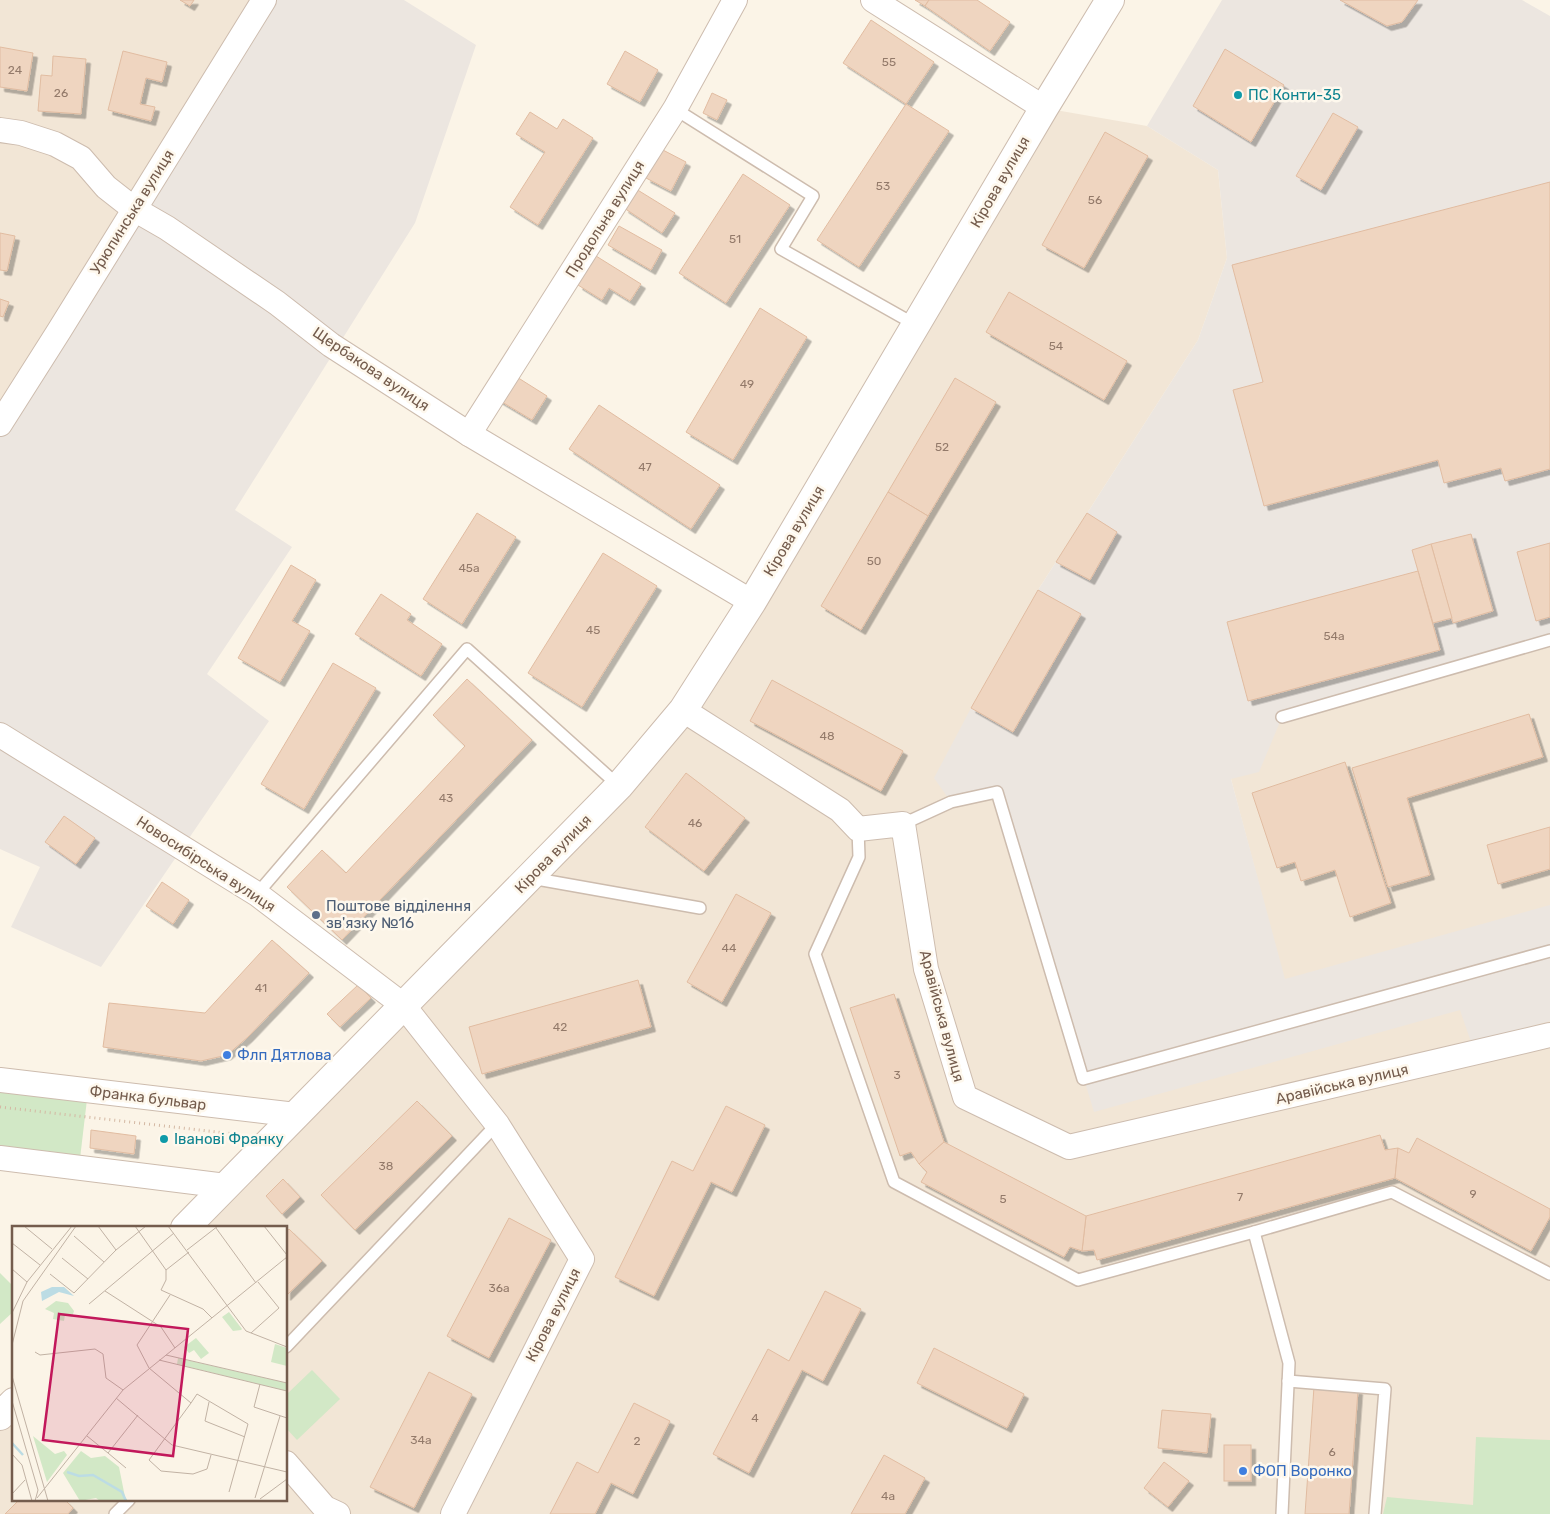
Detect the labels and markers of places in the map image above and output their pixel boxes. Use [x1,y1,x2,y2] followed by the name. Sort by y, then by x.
[1248,86,1341,104] place label: ПС Конти-35
[1232,89,1244,101] marker: ПС Конти-35
[326,897,471,932] place label: Поштове відділення зв'язку №16
[310,909,322,921] marker: Поштове відділення зв'язку №16
[237,1046,332,1064] place label: Флп Дятлова
[221,1049,233,1061] marker: Флп Дятлова
[174,1130,284,1148] place label: Іванові Франку
[158,1133,170,1145] marker: Іванові Франку
[1253,1462,1352,1480] place label: ФОП Воронко
[1237,1465,1249,1477] marker: ФОП Воронко

